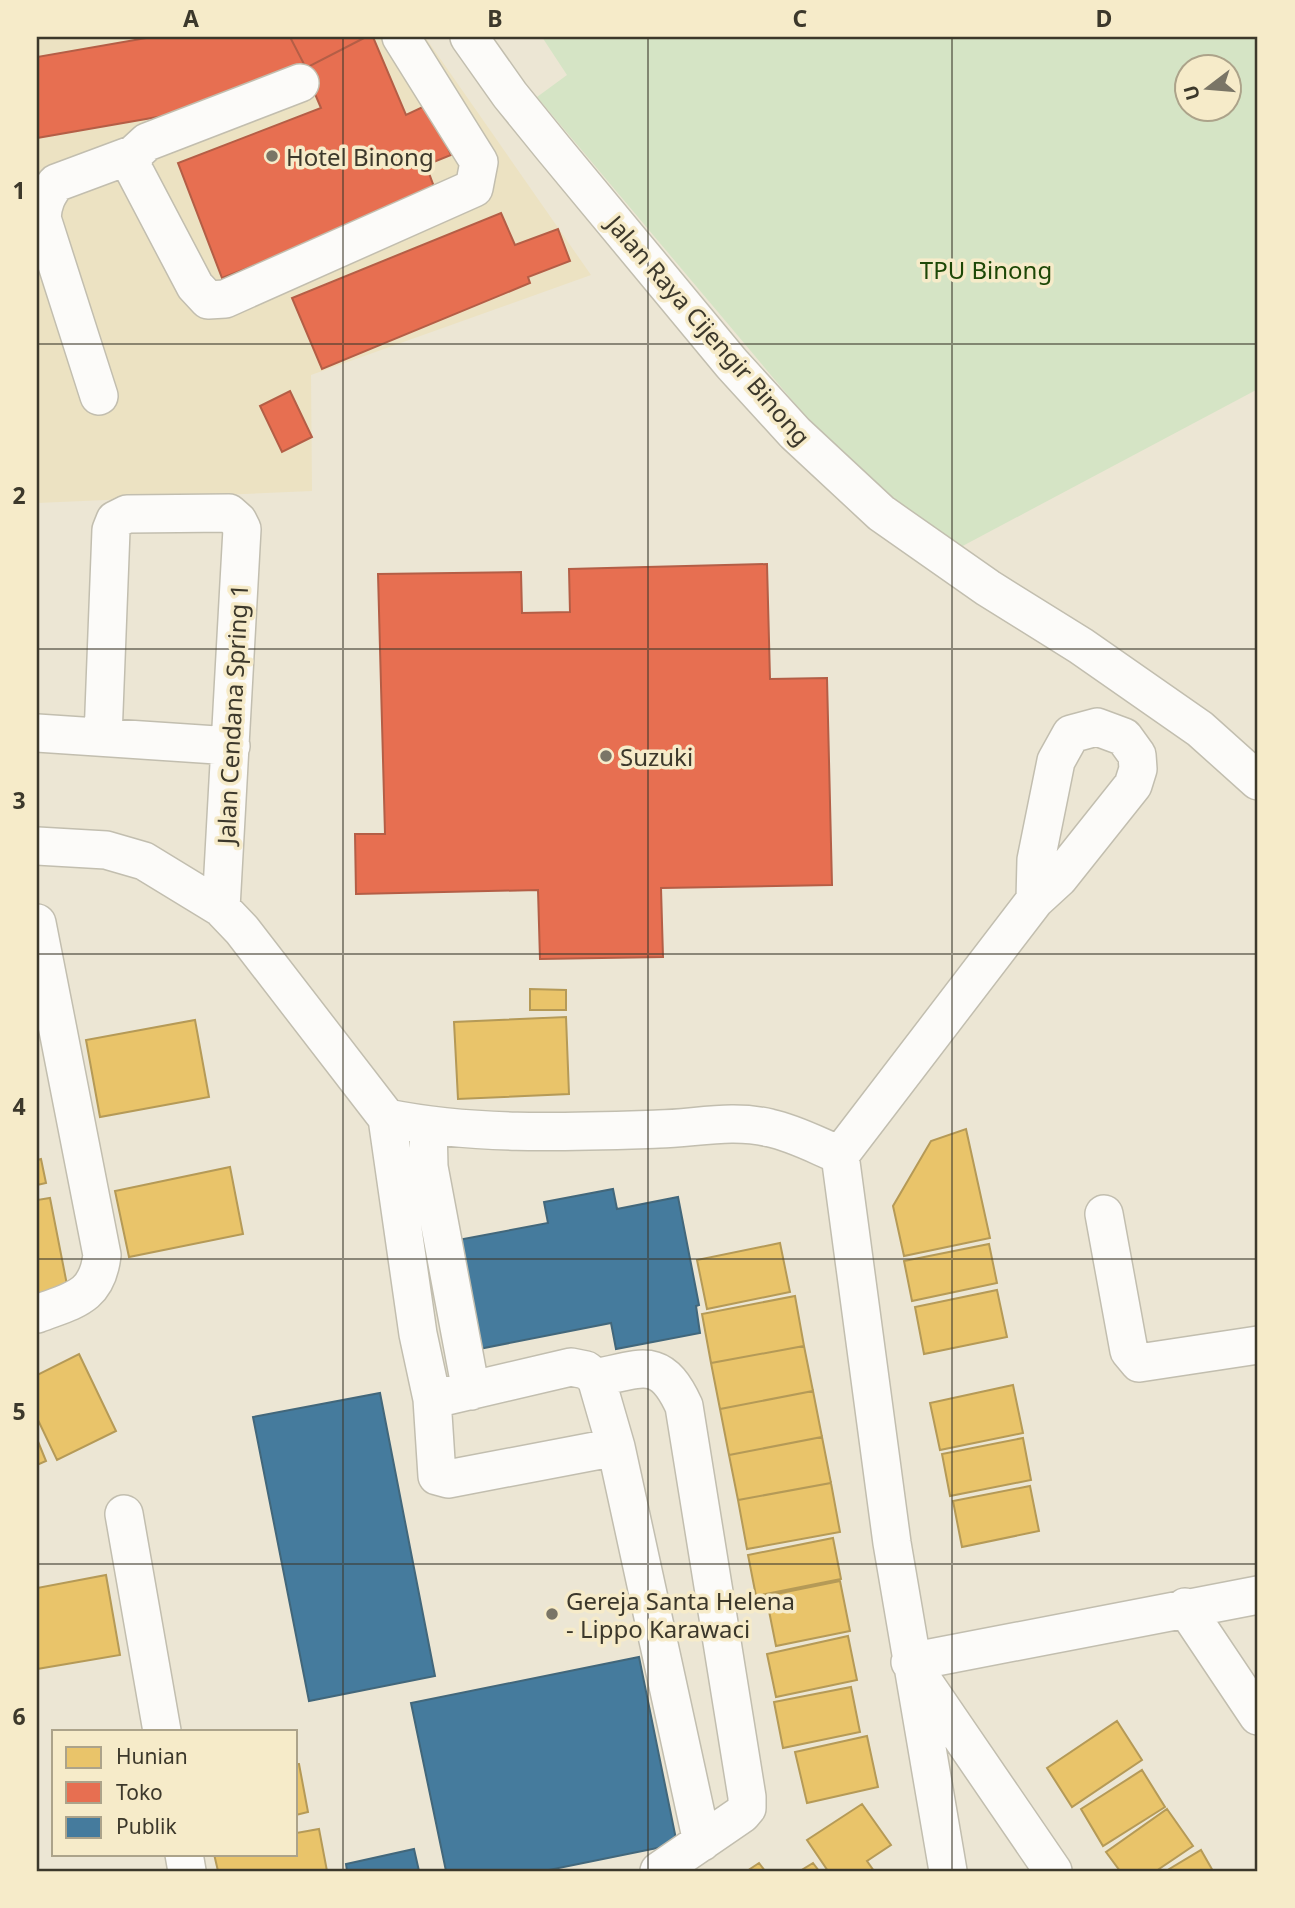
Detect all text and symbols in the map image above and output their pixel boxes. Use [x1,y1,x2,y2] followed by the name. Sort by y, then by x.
[183,2,199,34] text: A
[487,2,503,34] text: B
[793,2,808,34] text: C
[1096,2,1112,34] text: D
[1172,52,1242,122] north arrow
[1177,82,1206,103] text: U
[286,140,434,173] place label: Hotel Binong
[264,148,280,164] marker: Hotel Binong
[12,174,26,206] text: 1
[599,206,818,452] street label: Jalan Raya Cijengir Binong
[920,253,1052,286] park label: TPU Binong
[12,479,26,511] text: 2
[209,583,255,847] street label: Jalan Cendana Spring 1
[620,740,693,773] place label: Suzuki
[598,748,614,764] marker: Suzuki
[12,784,26,816] text: 3
[12,1090,26,1122] text: 4
[12,1395,26,1427] text: 5
[566,1584,795,1645] place label: Gereja Santa Helena - Lippo Karawaci
[544,1606,560,1622] marker: Gereja Santa Helena - Lippo Karawaci
[12,1700,26,1732] text: 6
[52,1730,298,1856] legend
[116,1742,188,1770] text: Hunian
[116,1778,163,1806] text: Toko
[116,1812,177,1840] text: Publik

